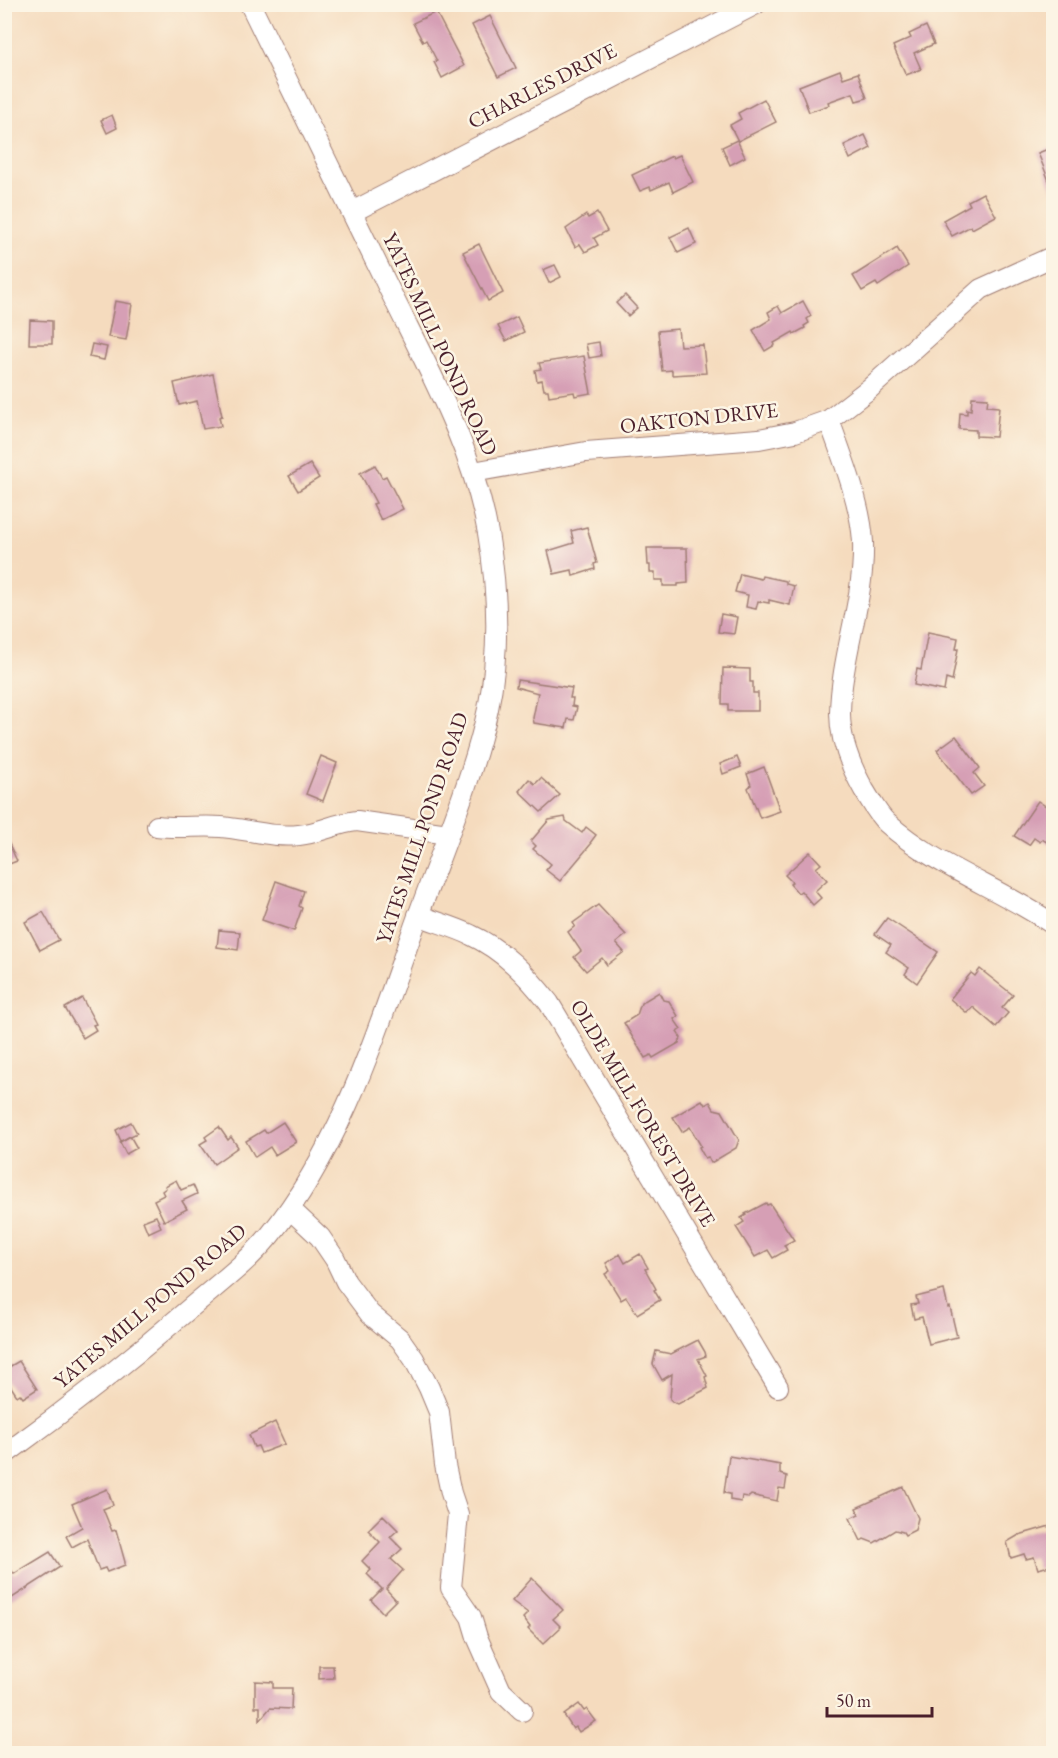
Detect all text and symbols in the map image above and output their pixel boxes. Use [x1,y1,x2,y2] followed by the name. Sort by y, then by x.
[463,36,621,135] street label: CHARLES DRIVE
[377,228,504,460] street label: YATES MILL POND ROAD
[619,396,779,439] street label: OAKTON DRIVE
[369,708,474,947] street label: YATES MILL POND ROAD
[565,994,722,1231] street label: OLDE MILL FOREST DRIVE
[48,1217,252,1394] street label: YATES MILL POND ROAD
[827,1680,932,1718] scale bar
[836,1689,871,1712] text: 50 m

